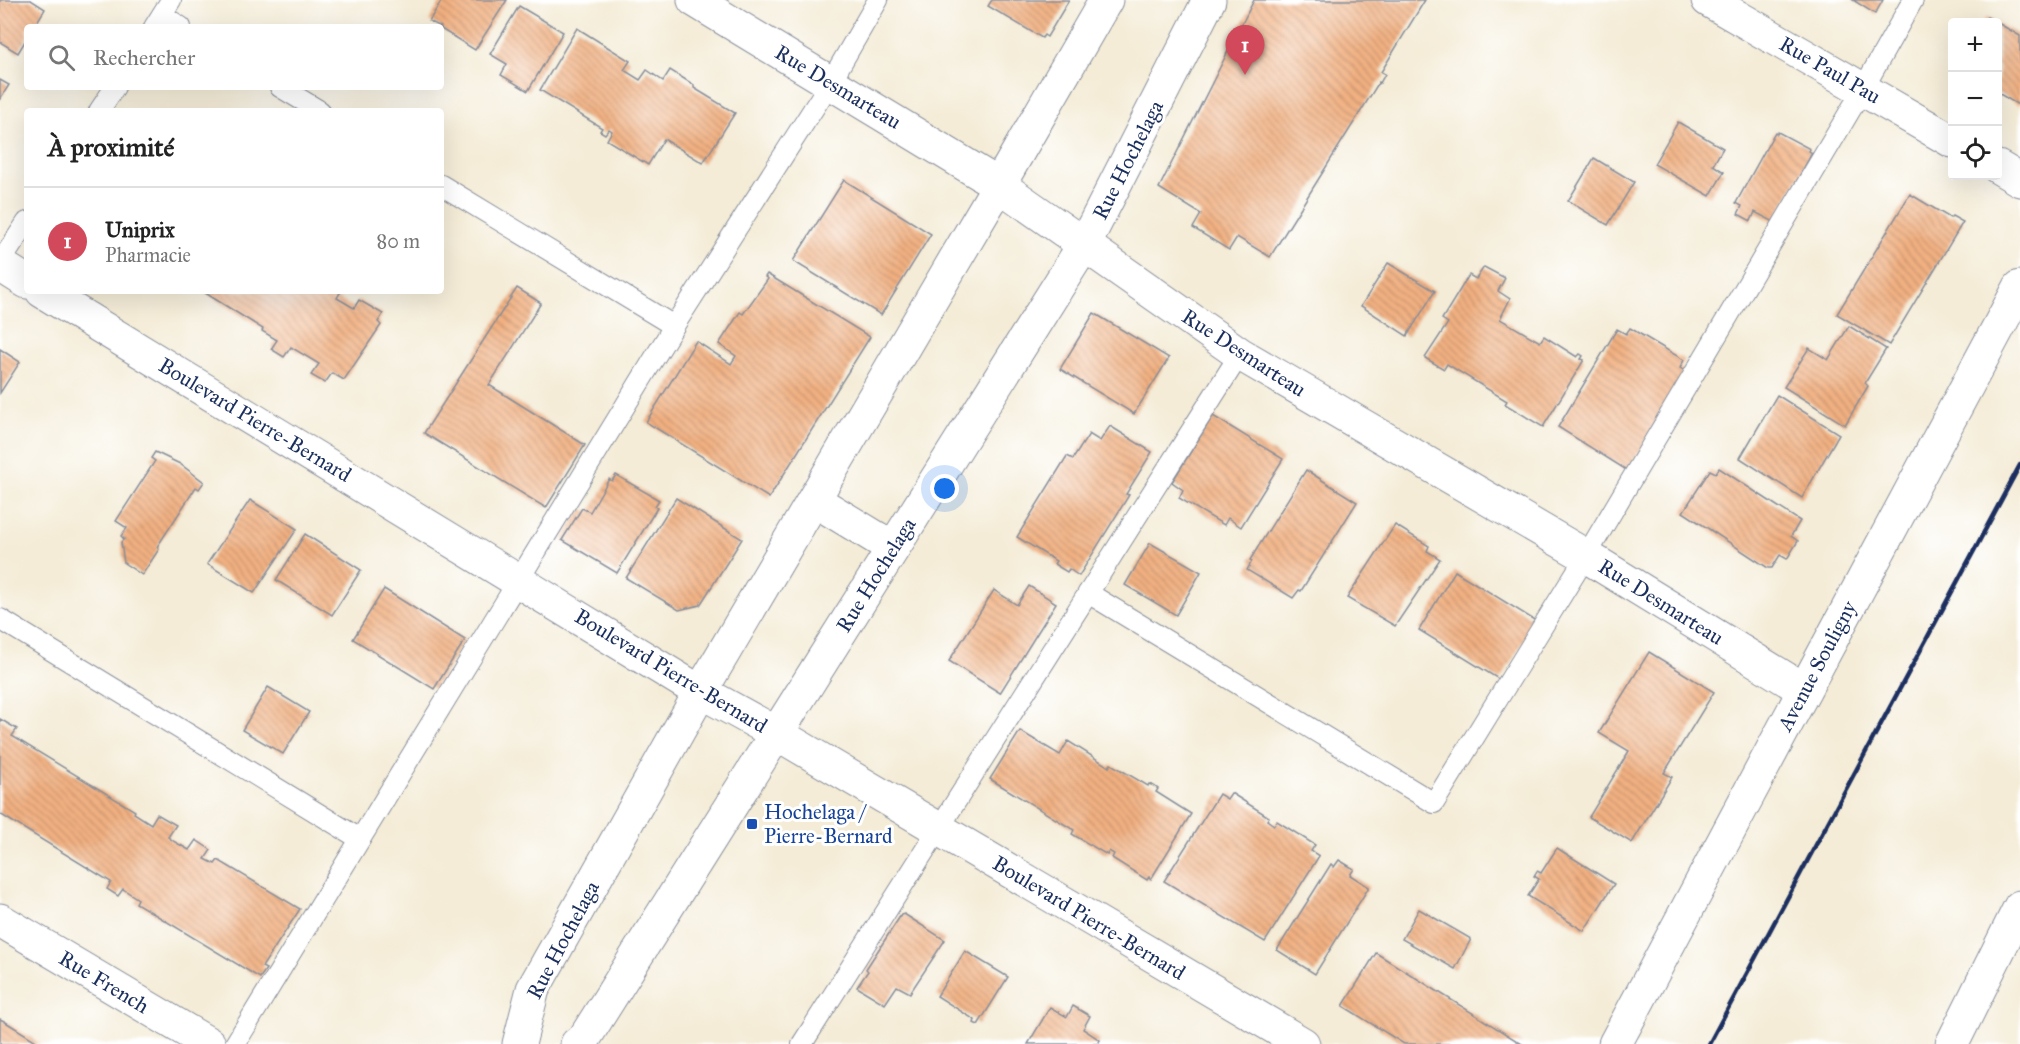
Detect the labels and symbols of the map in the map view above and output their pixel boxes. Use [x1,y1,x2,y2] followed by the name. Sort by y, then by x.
[1226,26,1264,75] pin: 1
[1775,31,1885,109] street label: Rue Paul Pau
[770,39,906,135] street label: Rue Desmarteau
[1087,96,1169,224] street label: Rue Hochelaga
[1177,303,1311,403] street label: Rue Desmarteau
[154,352,357,488] street label: Boulevard Pierre-Bernard
[930,474,959,503] your location
[830,513,922,637] street label: Rue Hochelaga
[1594,553,1728,651] street label: Rue Desmarteau
[1771,595,1863,736] street label: Avenue Souligny
[570,603,773,739] street label: Boulevard Pierre-Bernard
[764,799,893,849] place label: Hochelaga / Pierre-Bernard
[745,817,759,831] marker: Hochelaga / Pierre-Bernard
[988,850,1191,986] street label: Boulevard Pierre-Bernard
[521,876,605,1004] street label: Rue Hochelaga
[54,945,154,1019] street label: Rue French

